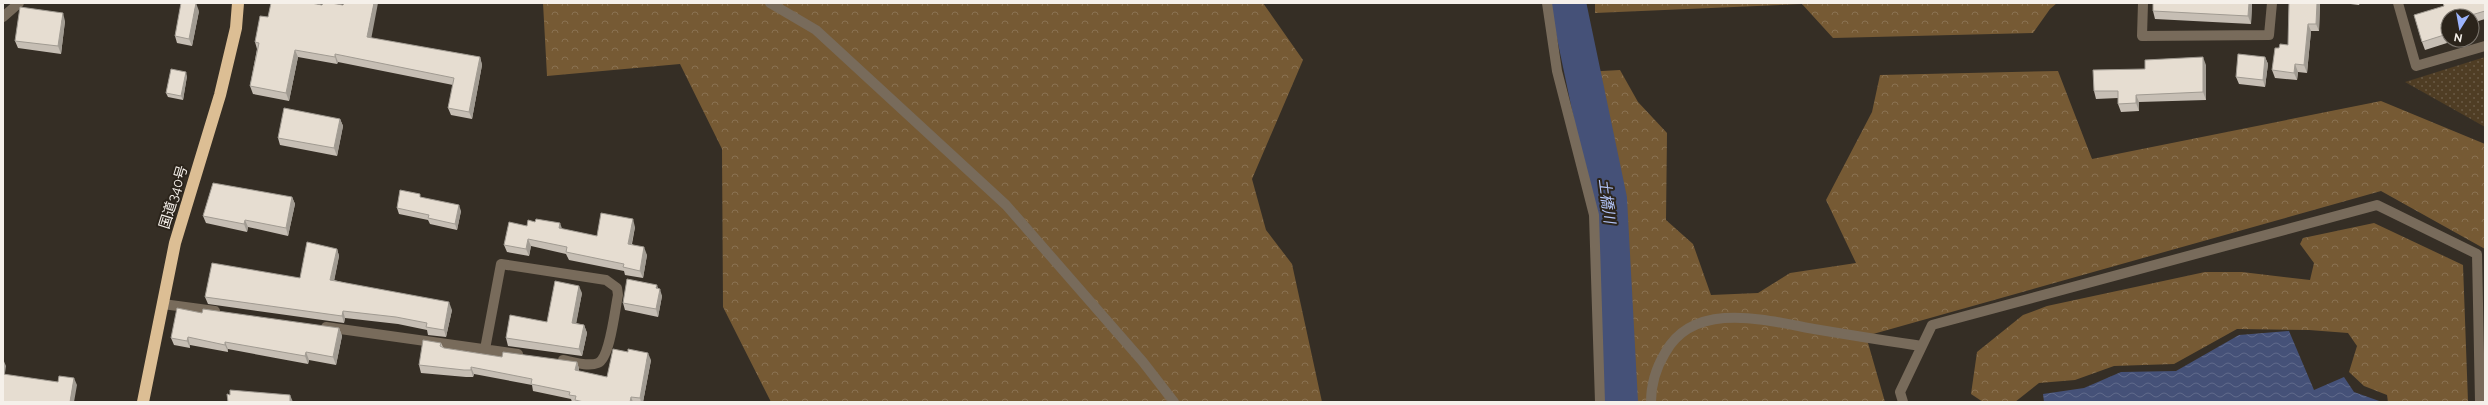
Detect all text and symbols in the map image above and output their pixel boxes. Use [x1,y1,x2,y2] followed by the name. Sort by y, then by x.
[2440,8,2480,48] north arrow
[2453,30,2464,45] text: N
[156,163,190,231] street label: 国道340号
[1595,178,1619,226] water label: 土橋川

